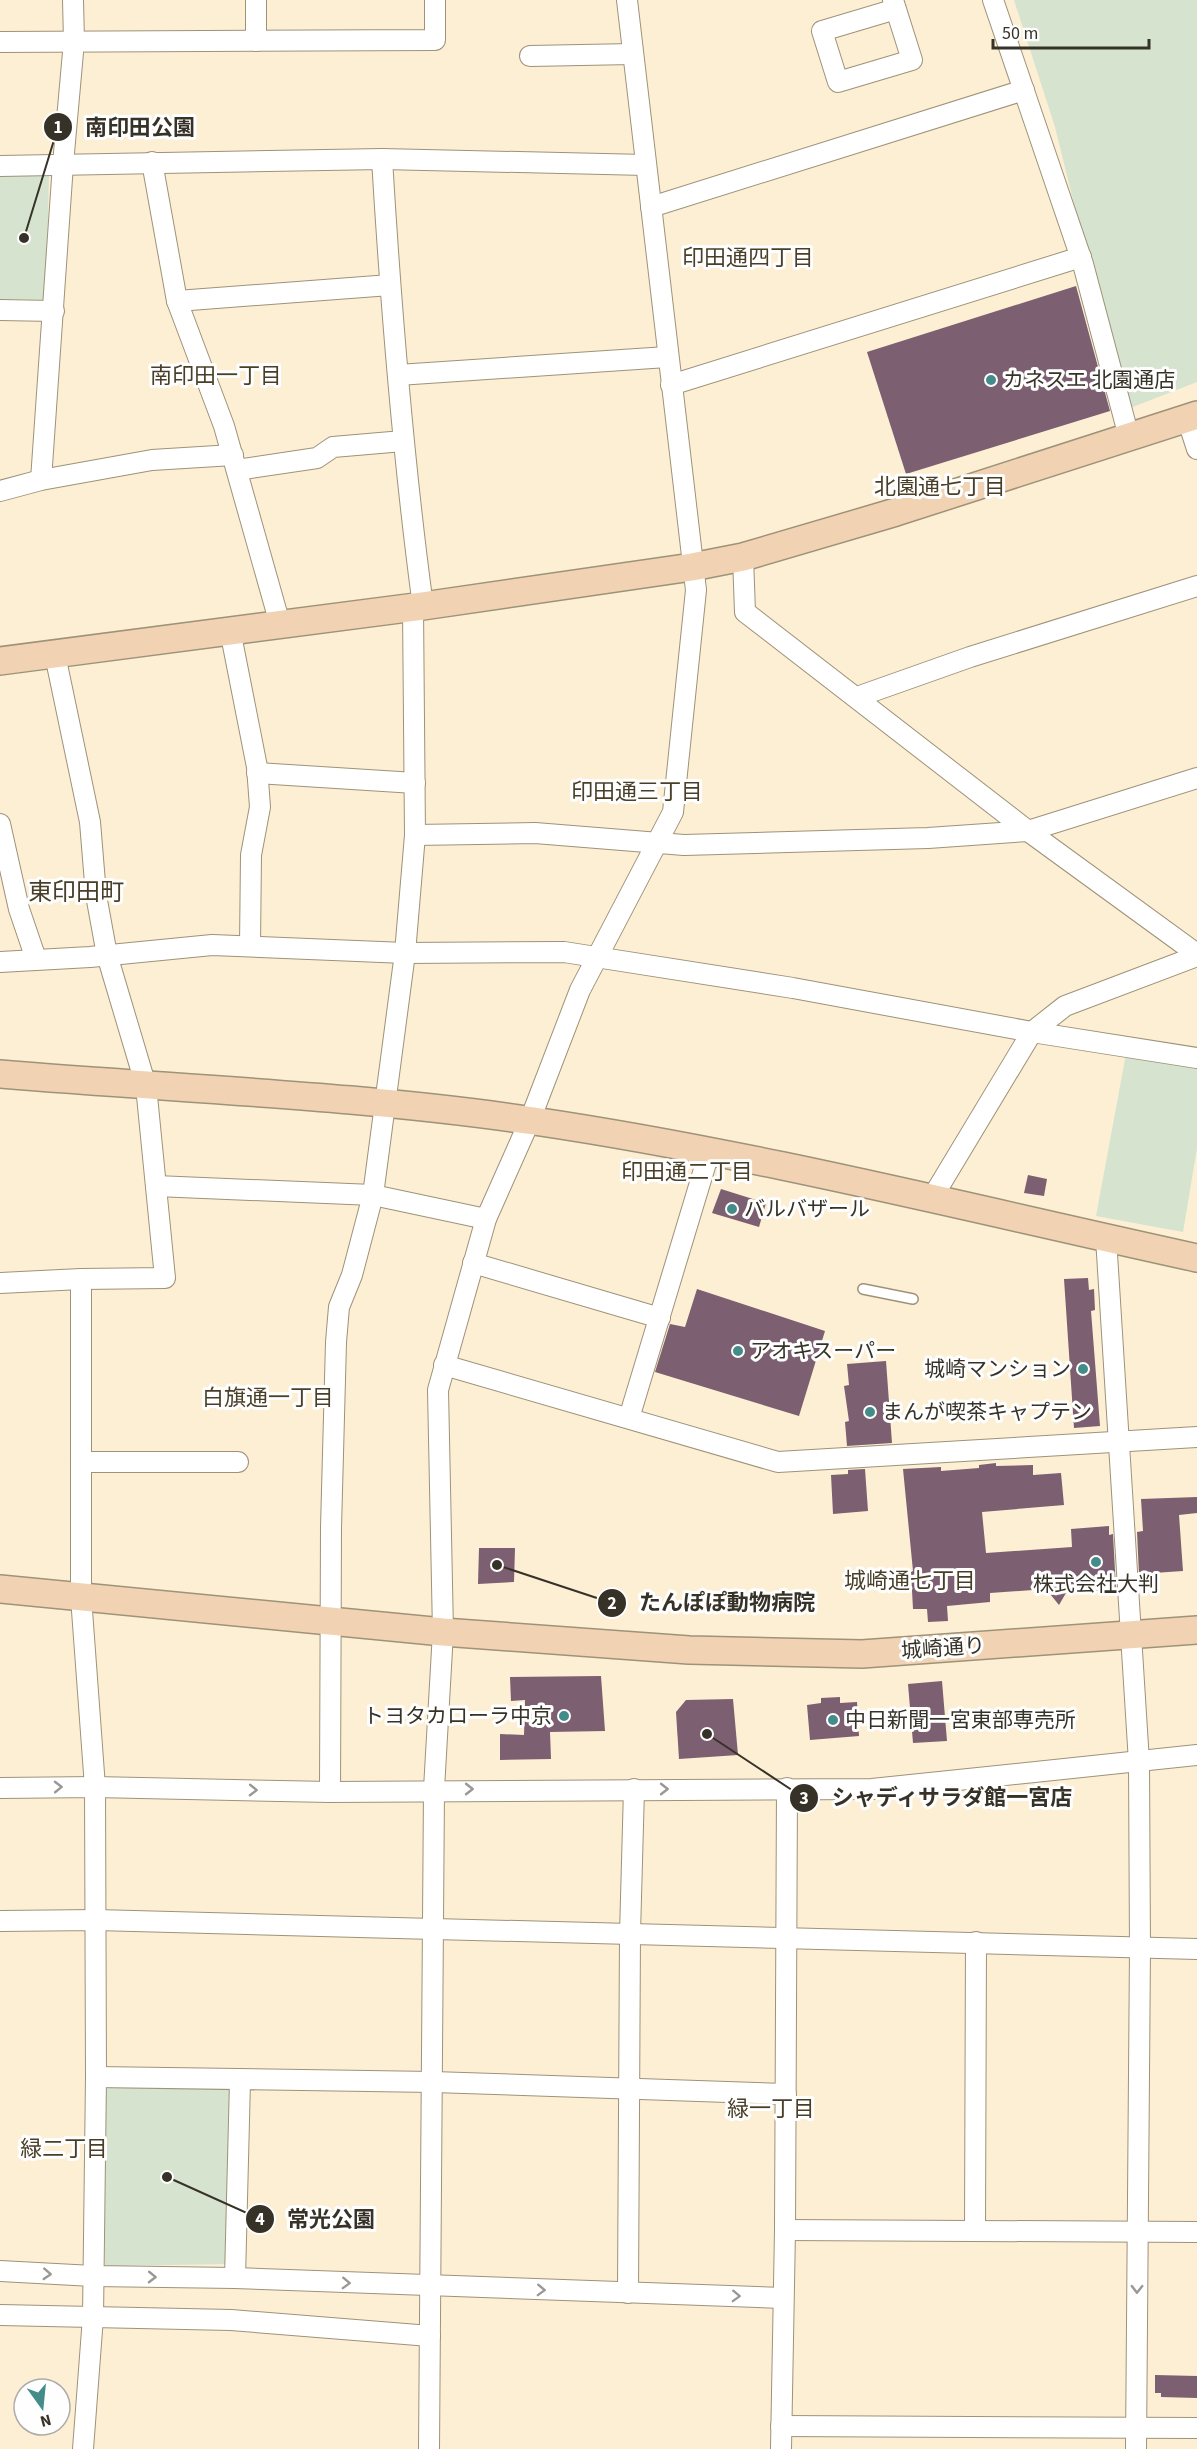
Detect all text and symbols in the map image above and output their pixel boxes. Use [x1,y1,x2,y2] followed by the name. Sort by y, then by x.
[993,12,1149,50] scale bar
[1002,21,1038,46] text: 50 m
[43,107,207,147] callout: 南印田公園
[85,112,195,144] text: 南印田公園
[53,115,63,140] text: 1
[682,242,814,274] district label: 印田通四丁目
[150,360,282,392] district label: 南印田一丁目
[1003,365,1175,395] place label: カネスエ 北園通店
[984,373,998,387] marker: カネスエ 北園通店
[874,471,1006,503] district label: 北園通七丁目
[571,776,703,808] district label: 印田通三丁目
[28,875,124,910] district label: 東印田町
[621,1156,753,1188] district label: 印田通二丁目
[744,1194,870,1224] place label: バルバザール
[725,1202,739,1216] marker: バルバザール
[750,1336,896,1366] place label: アオキスーパー
[731,1344,745,1358] marker: アオキスーパー
[924,1354,1071,1384] place label: 城崎マンション
[1076,1362,1090,1376] marker: 城崎マンション
[202,1382,334,1414] district label: 白旗通一丁目
[882,1397,1092,1427] place label: まんが喫茶キャプテン
[863,1405,877,1419] marker: まんが喫茶キャプテン
[1089,1555,1103,1569] marker: 株式会社大判
[844,1565,976,1597] district label: 城崎通七丁目
[1033,1569,1159,1599] place label: 株式会社大判
[597,1583,827,1623] callout: たんぽぽ動物病院
[639,1587,815,1619] text: たんぽぽ動物病院
[607,1591,617,1616] text: 2
[900,1630,986,1666] street label: 城崎通り
[363,1701,552,1731] place label: トヨタカローラ中京
[845,1705,1076,1735] place label: 中日新聞一宮東部専売所
[557,1709,571,1723] marker: トヨタカローラ中京
[826,1713,840,1727] marker: 中日新聞一宮東部専売所
[789,1778,1085,1818] callout: シャディサラダ館一宮店
[54,1781,63,1793] one-way arrow
[832,1782,1072,1814] text: シャディサラダ館一宮店
[465,1783,474,1795] one-way arrow
[660,1783,669,1795] one-way arrow
[249,1784,258,1796] one-way arrow
[799,1786,809,1811] text: 3
[727,2093,815,2125] district label: 緑一丁目
[20,2133,108,2165] district label: 緑二丁目
[245,2199,387,2239] callout: 常光公園
[287,2204,375,2236] text: 常光公園
[255,2207,265,2232] text: 4
[42,2267,51,2280] one-way arrow
[147,2271,156,2283] one-way arrow
[342,2276,351,2289] one-way arrow
[537,2283,546,2296] one-way arrow
[1131,2285,1143,2294] one-way arrow
[732,2290,741,2303] one-way arrow
[12,2377,72,2437] north arrow
[38,2409,54,2433] text: N

